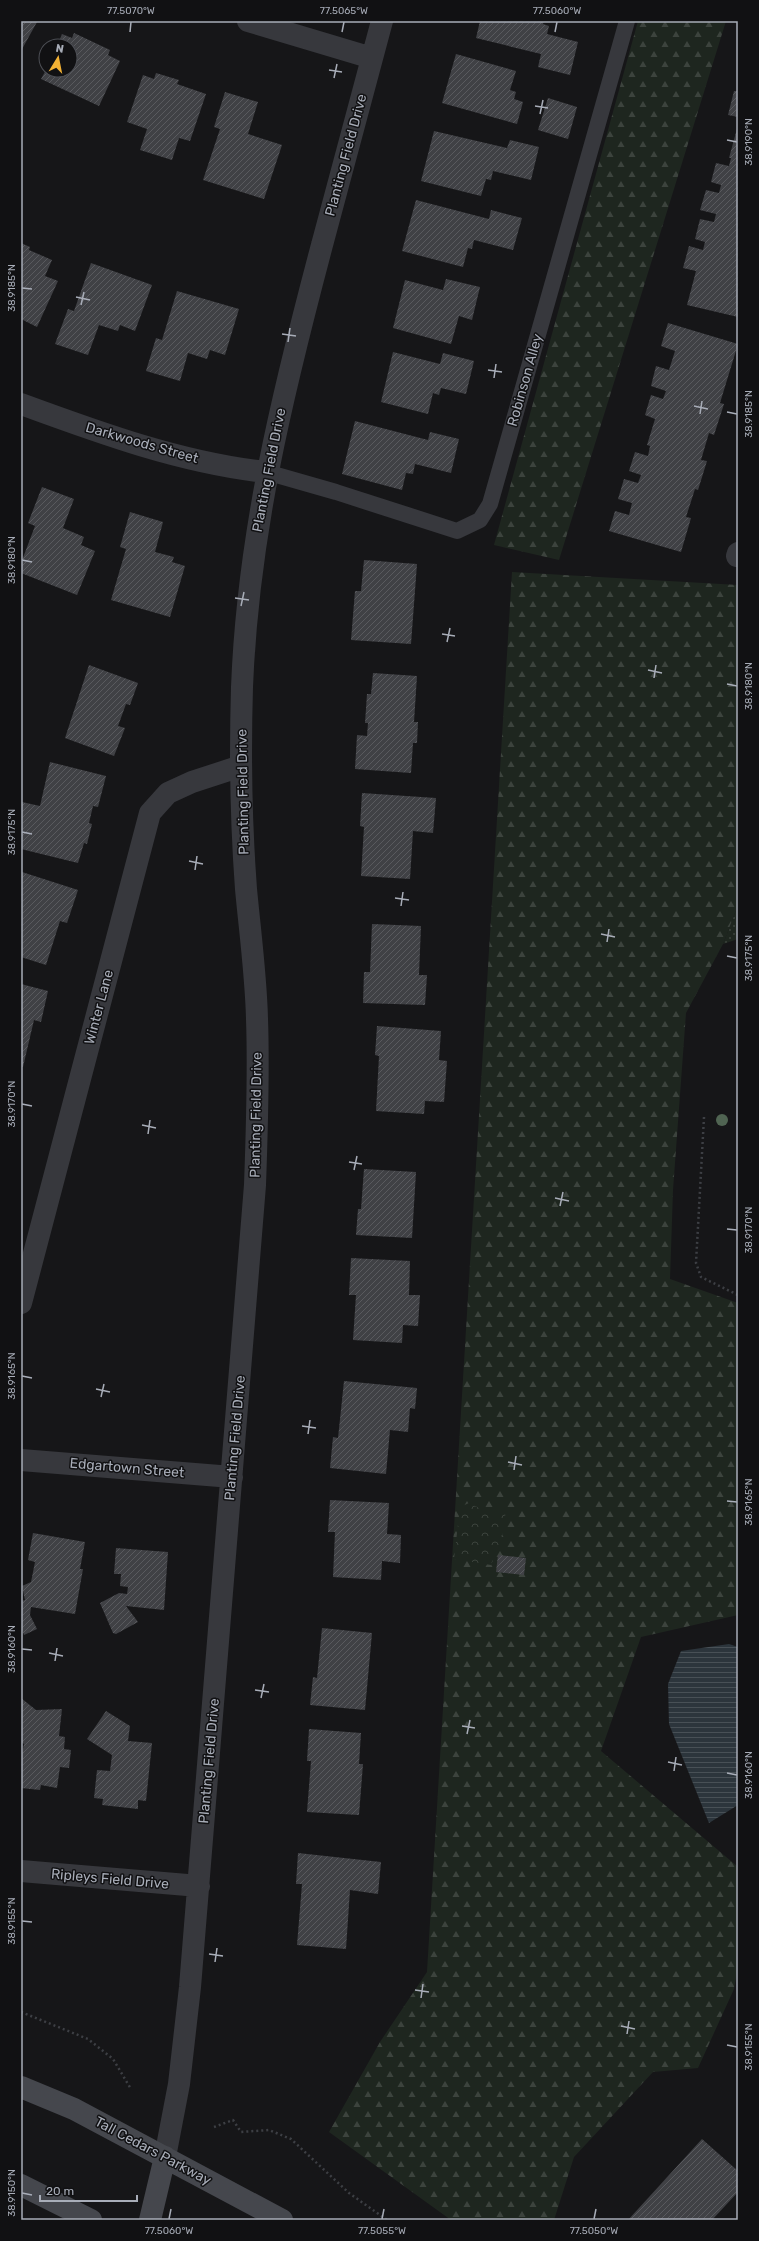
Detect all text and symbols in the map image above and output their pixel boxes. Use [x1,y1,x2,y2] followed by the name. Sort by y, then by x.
[107,5,155,17] text: 77.5070°W
[320,5,368,17] text: 77.5065°W
[533,5,581,17] text: 77.5060°W
[38,38,78,78] north arrow
[55,42,65,56] text: N
[321,92,371,218] street label: Planting Field Drive
[743,118,755,166] text: 38.9190°N
[6,264,18,312] text: 38.9185°N
[504,331,546,428] street label: Robinson Alley
[743,390,755,438] text: 38.9185°N
[249,406,289,533] street label: Planting Field Drive
[84,419,201,467] street label: Darkwoods Street
[6,536,18,584] text: 38.9180°N
[743,662,755,710] text: 38.9180°N
[233,729,253,855] street label: Planting Field Drive
[6,809,18,855] text: 38.9175°N
[743,935,755,981] text: 38.9175°N
[81,968,117,1046] street label: Winter Lane
[246,1052,266,1178] street label: Planting Field Drive
[6,1081,18,1127] text: 38.9170°N
[743,1207,755,1253] text: 38.9170°N
[6,1352,18,1400] text: 38.9165°N
[221,1374,249,1501] street label: Planting Field Drive
[69,1455,186,1482] street label: Edgartown Street
[743,1478,755,1526] text: 38.9165°N
[6,1625,18,1673] text: 38.9160°N
[195,1697,223,1824] street label: Planting Field Drive
[743,1751,755,1799] text: 38.9160°N
[50,1865,170,1893] street label: Ripleys Field Drive
[6,1897,18,1945] text: 38.9155°N
[743,2023,755,2071] text: 38.9155°N
[92,2113,214,2189] street label: Tall Cedars Parkway
[6,2169,18,2217] text: 38.9150°N
[40,2177,137,2203] scale bar
[46,2184,74,2198] text: 20 m
[145,2225,193,2237] text: 77.5060°W
[358,2225,406,2237] text: 77.5055°W
[570,2225,618,2237] text: 77.5050°W

